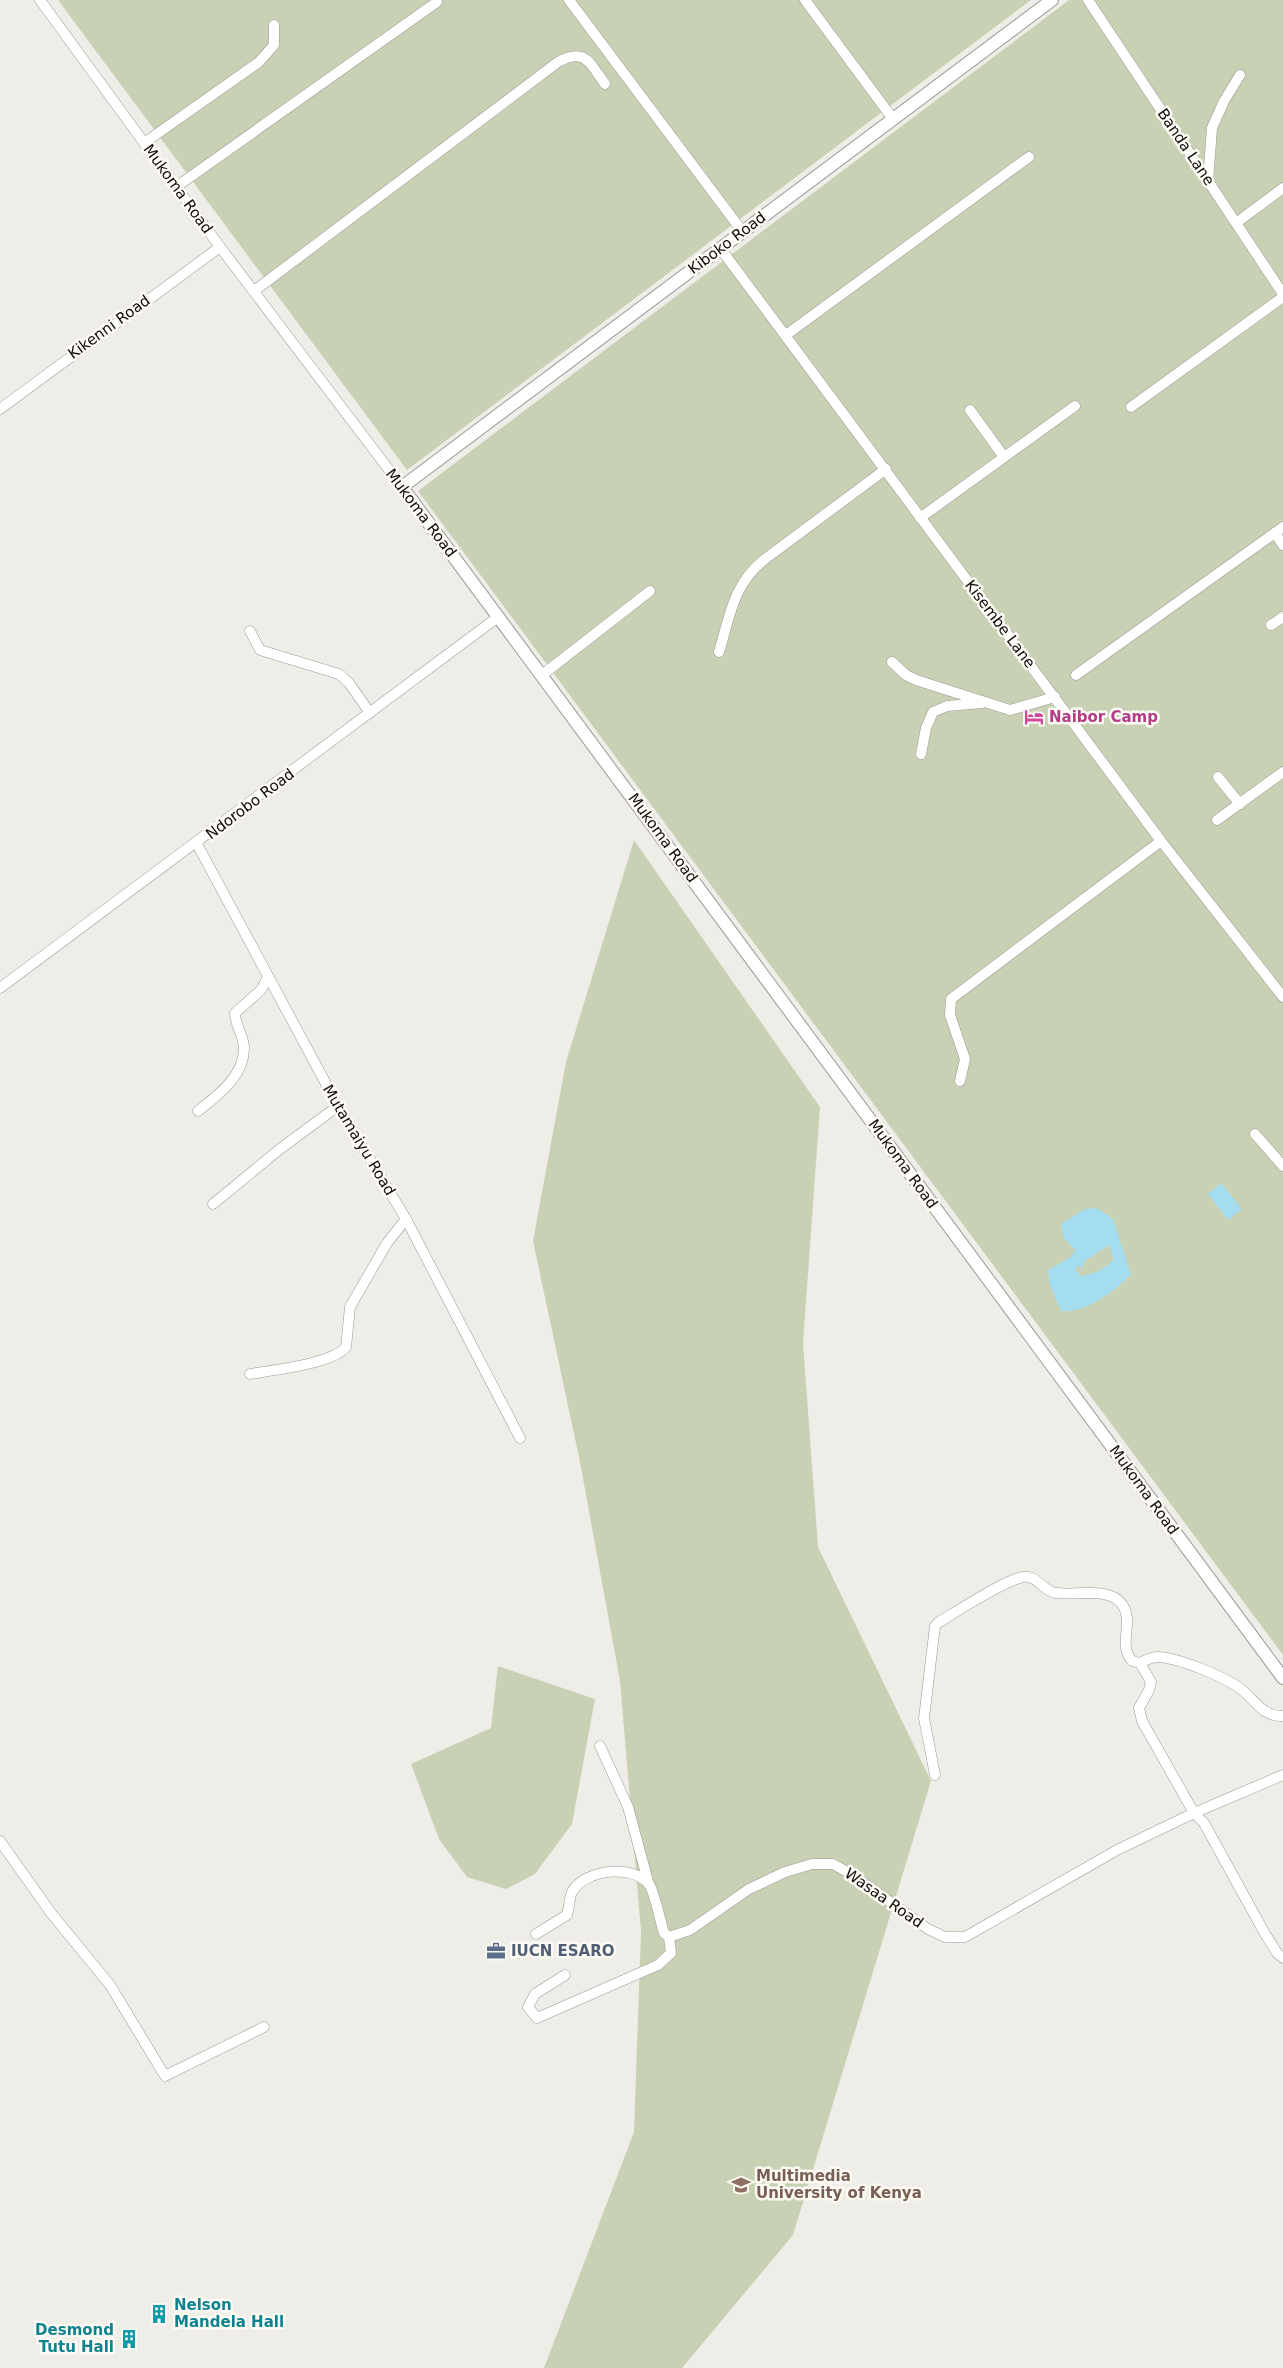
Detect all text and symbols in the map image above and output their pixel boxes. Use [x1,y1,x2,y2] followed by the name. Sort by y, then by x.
[1154,105,1218,189] street label: Banda Lane
[140,141,216,237] street label: Mukoma Road
[685,208,769,278] street label: Kiboko Road
[64,291,154,363] street label: Kikenni Road
[382,465,460,561] street label: Mukoma Road
[961,576,1039,672] street label: Kisembe Lane
[1023,706,1045,728] hotel icon: Naibor Camp
[1049,708,1158,726] place label: Naibor Camp
[202,765,298,843] street label: Ndorobo Road
[625,790,701,886] street label: Mukoma Road
[319,1081,399,1199] street label: Mutamaiyu Road
[865,1116,941,1212] street label: Mukoma Road
[1106,1442,1182,1538] street label: Mukoma Road
[841,1864,927,1932] street label: Wasaa Road
[485,1940,507,1962] office icon: IUCN ESARO
[511,1942,615,1960] place label: IUCN ESARO
[756,2167,922,2202] place label: Multimedia University of Kenya
[730,2174,752,2196] school or university icon: Multimedia University of Kenya
[174,2296,284,2331] place label: Nelson Mandela Hall
[148,2303,170,2325] building icon: Nelson Mandela Hall
[35,2321,114,2356] place label: Desmond Tutu Hall
[118,2328,140,2350] building icon: Desmond Tutu Hall

